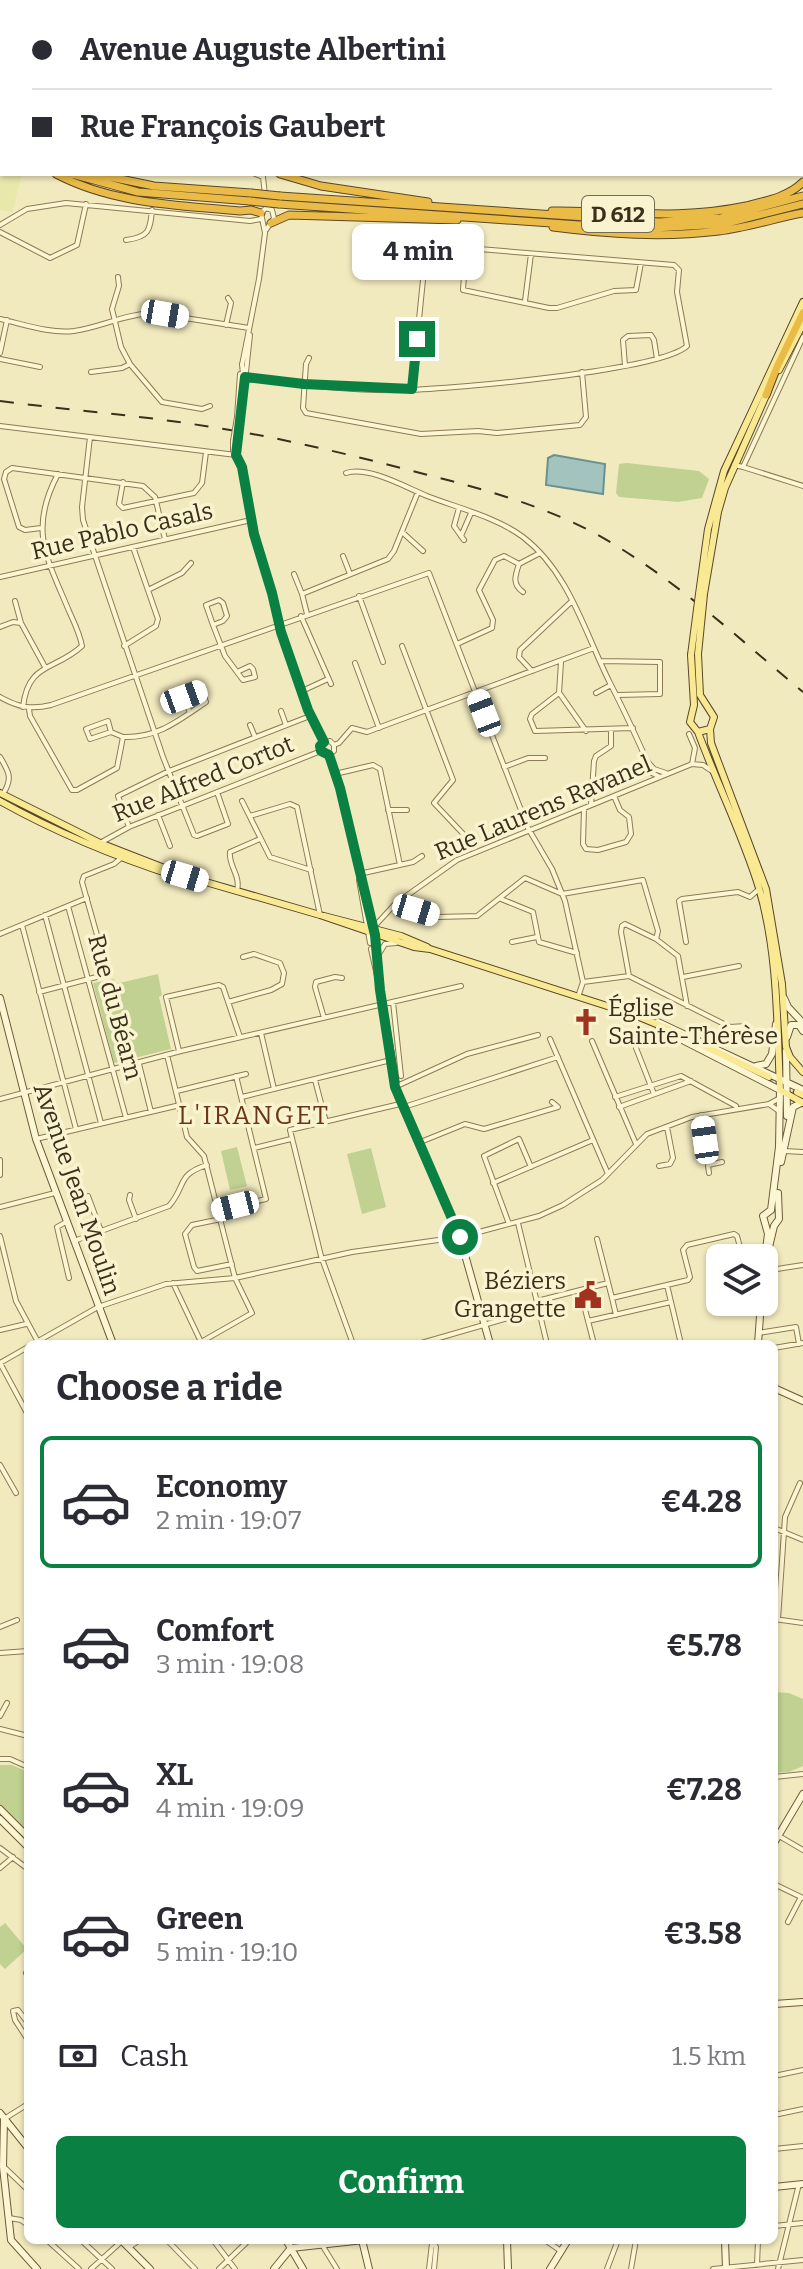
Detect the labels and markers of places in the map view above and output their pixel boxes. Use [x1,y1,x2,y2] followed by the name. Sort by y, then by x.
[608,993,778,1050] place label: Église Sainte-Thérèse
[571,1007,601,1037] church icon: Église Sainte-Thérèse
[454,1267,566,1323] place label: Béziers Grangette
[573,1280,603,1310] public building icon: Béziers Grangette

